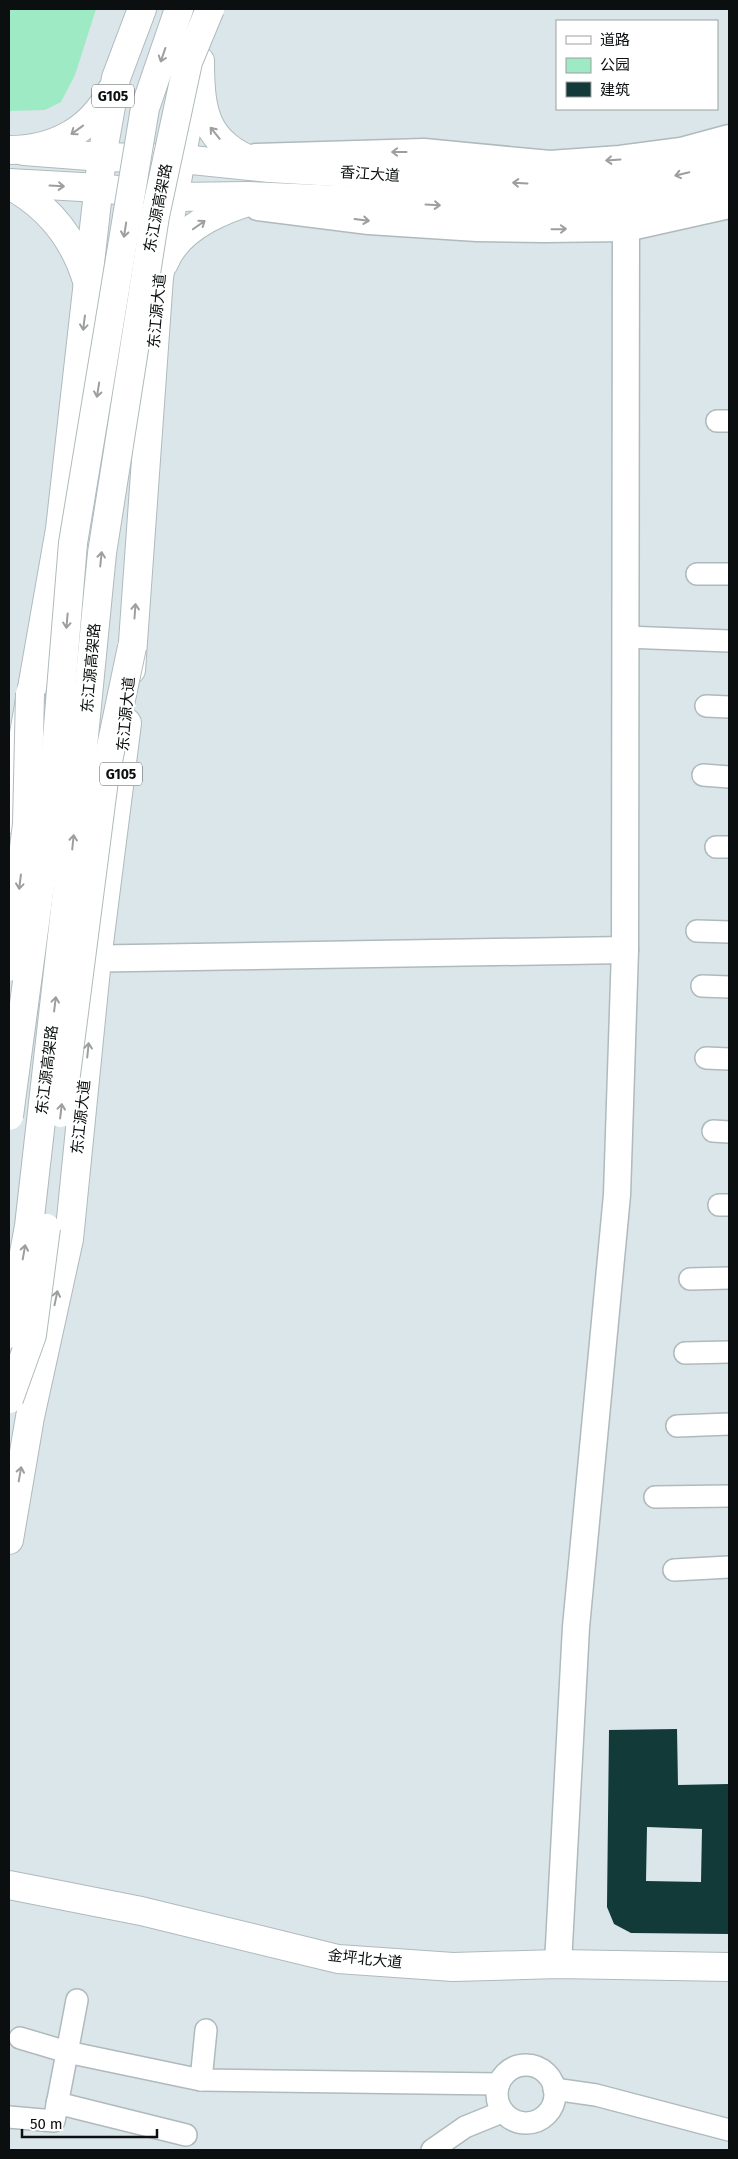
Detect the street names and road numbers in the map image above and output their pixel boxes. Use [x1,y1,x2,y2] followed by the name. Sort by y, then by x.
[92,84,134,108] road number: G105
[141,162,175,254] street label: 东江源高架路
[339,163,401,185] street label: 香江大道
[145,273,169,349] street label: 东江源大道
[78,622,104,714] street label: 东江源高架路
[114,676,138,752] street label: 东江源大道
[100,762,142,786] road number: G105
[33,1024,61,1116] street label: 东江源高架路
[68,1079,94,1155] street label: 东江源大道
[327,1946,403,1972] street label: 金坪北大道

